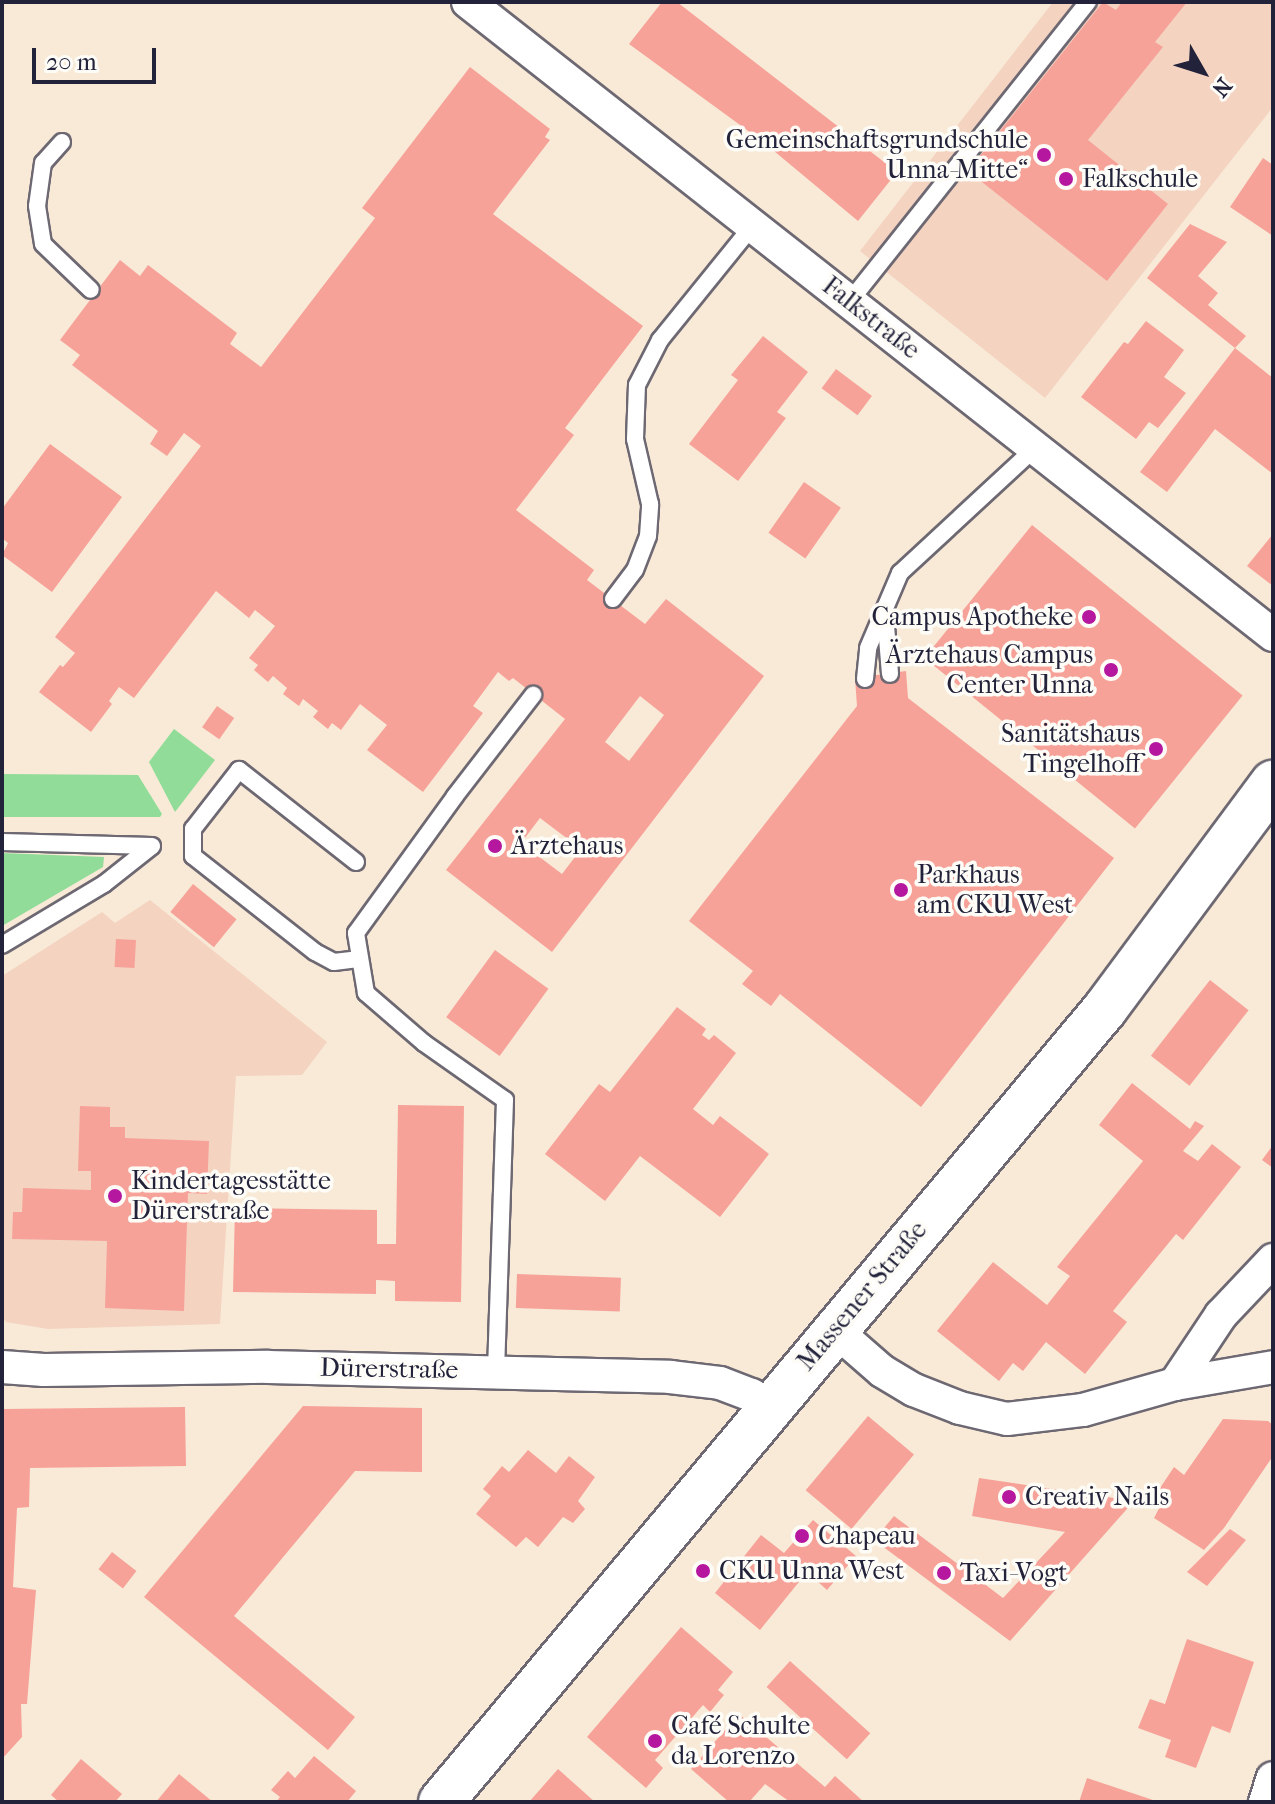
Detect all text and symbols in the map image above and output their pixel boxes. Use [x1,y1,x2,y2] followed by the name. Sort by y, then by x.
[36,32,160,82] scale bar
[1163,32,1243,112] north arrow
[46,48,97,76] text: 20 m
[1206,72,1237,102] text: N
[726,124,1028,186] place label: Gemeinschaftsgrundschule Unna-Mitte“
[1035,146,1053,164] marker: Gemeinschaftsgrundschule Unna-Mitte“
[1082,163,1198,195] place label: Falkschule
[1057,170,1075,188] marker: Falkschule
[816,270,926,366] street label: Falkstraße
[872,601,1073,633] place label: Campus Apotheke
[1080,608,1098,626] marker: Campus Apotheke
[886,639,1093,700] place label: Ärztehaus Campus Center Unna
[1100,659,1122,681] marker: Ärztehaus Campus Center Unna
[1001,718,1140,780] place label: Sanitätshaus Tingelhoff
[1147,740,1165,758] marker: Sanitätshaus Tingelhoff
[511,830,623,862] place label: Ärztehaus
[486,837,504,855] marker: Ärztehaus
[917,859,1073,920] place label: Parkhaus am CKU West
[892,881,910,899] marker: Parkhaus am CKU West
[131,1165,331,1226] place label: Kindertagesstätte Dürerstraße
[106,1187,124,1205] marker: Kindertagesstätte Dürerstraße
[791,1215,933,1377] street label: Massener Straße
[320,1352,458,1386] street label: Dürerstraße
[1025,1481,1169,1513] place label: Creativ Nails
[1000,1488,1018,1506] marker: Creativ Nails
[818,1520,916,1552] place label: Chapeau
[793,1527,811,1545] marker: Chapeau
[719,1555,904,1587] place label: CKU Unna West
[960,1557,1067,1589] place label: Taxi-Vogt
[694,1562,712,1580] marker: CKU Unna West
[935,1564,953,1582] marker: Taxi-Vogt
[671,1710,810,1772] place label: Café Schulte da Lorenzo
[646,1732,664,1750] marker: Café Schulte da Lorenzo

